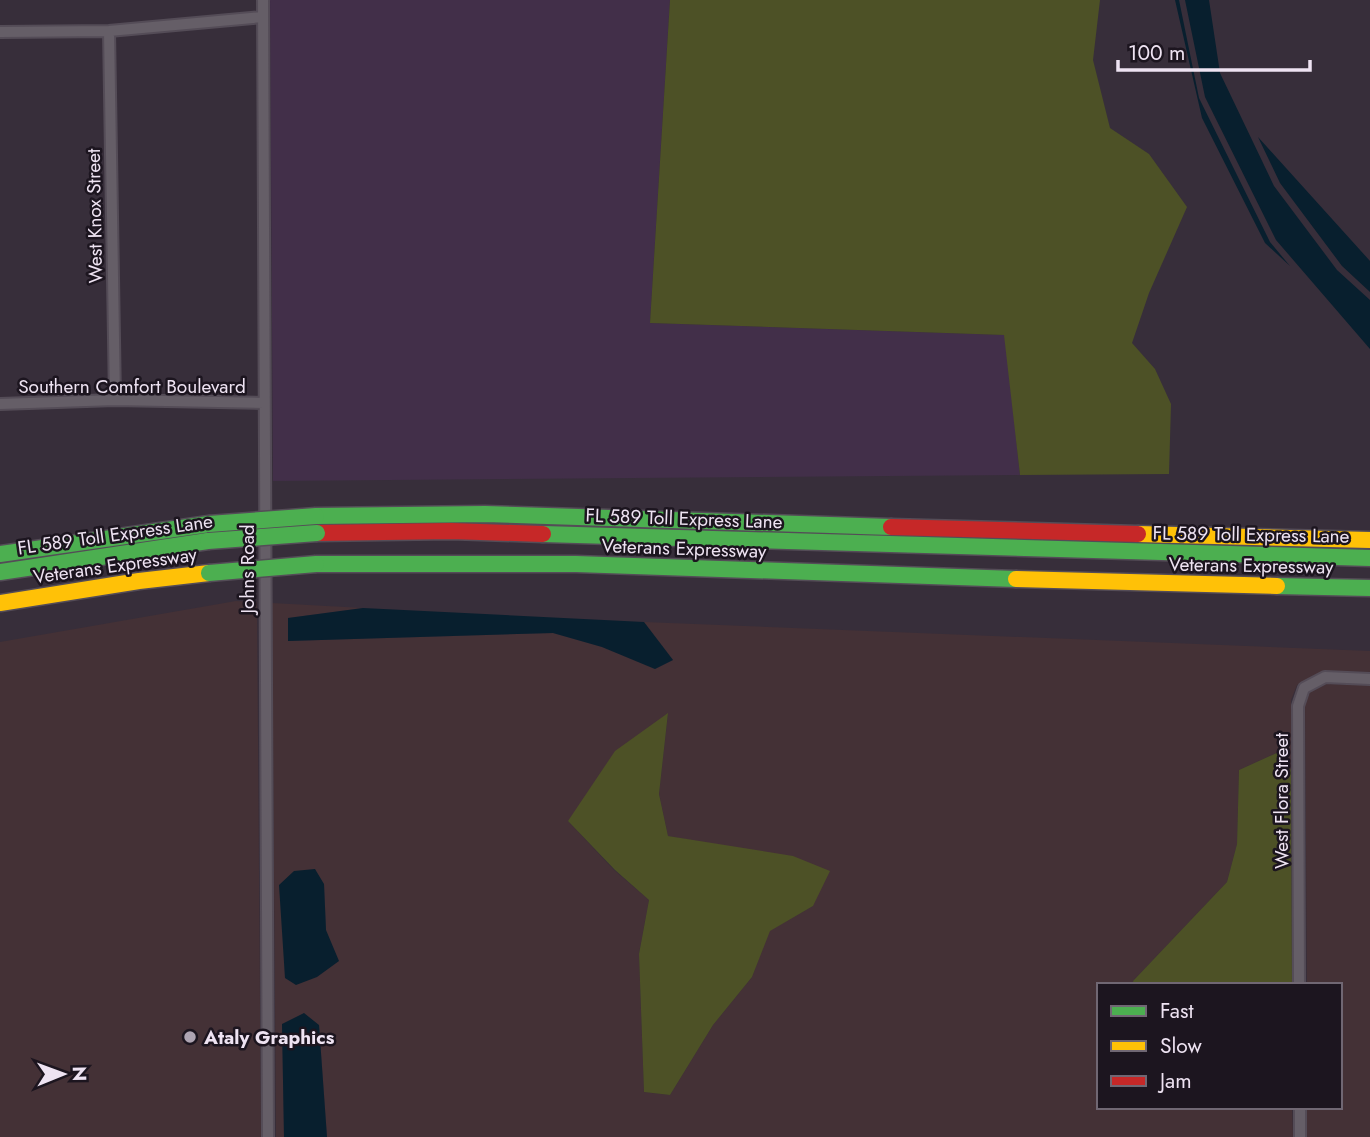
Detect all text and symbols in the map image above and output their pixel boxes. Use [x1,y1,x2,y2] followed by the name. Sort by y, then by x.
[1118,28,1310,72] scale bar
[1128,38,1185,68] text: 100 m
[80,148,109,284] street label: West Knox Street
[18,373,246,400] street label: Southern Comfort Boulevard
[585,502,783,535] street label: FL 589 Toll Express Lane
[16,507,215,562] street label: FL 589 Toll Express Lane
[1152,519,1350,550] street label: FL 589 Toll Express Lane
[234,524,261,617] street label: Johns Road
[601,532,768,565] street label: Veterans Expressway
[32,541,199,590] street label: Veterans Expressway
[1168,551,1334,580] street label: Veterans Expressway
[1268,733,1295,869] street label: West Flora Street
[1097,983,1342,1109] legend
[1160,996,1193,1026] text: Fast
[203,1024,335,1051] place label: Ataly Graphics
[182,1029,198,1045] marker: Ataly Graphics
[1160,1031,1202,1061] text: Slow
[28,1039,98,1109] north arrow
[66,1066,93,1081] text: N
[1157,1066,1192,1096] text: Jam

